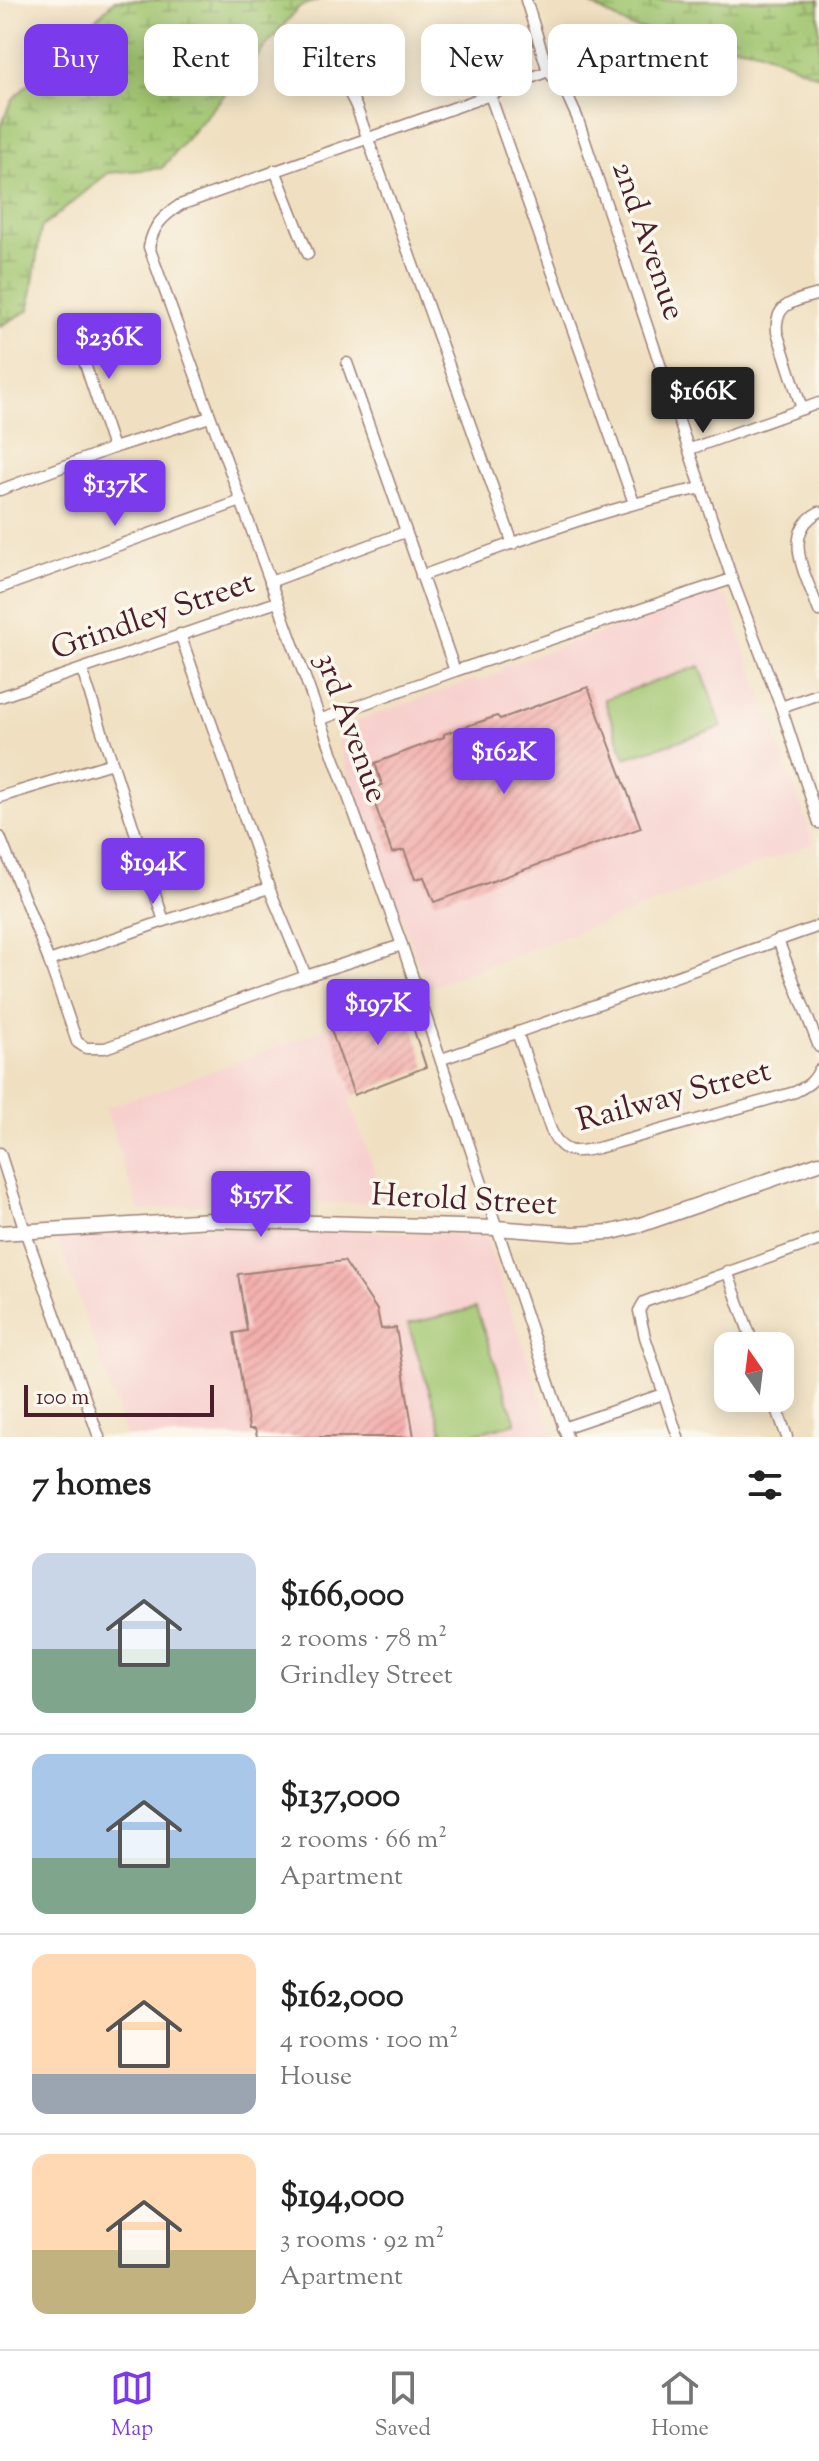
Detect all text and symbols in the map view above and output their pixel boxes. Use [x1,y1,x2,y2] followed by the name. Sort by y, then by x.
[24,24,128,96] chip: Buy
[144,24,258,96] chip: Rent
[274,24,405,96] chip: Filters
[421,24,532,96] chip: New
[548,24,737,96] chip: Apartment
[598,155,696,327] street label: 2nd Avenue
[53,313,165,381] pin: $236K
[75,320,143,357] text: $236K
[647,367,759,435] pin: $166K
[669,374,737,411] text: $166K
[59,460,171,528] pin: $137K
[82,467,148,504] text: $137K
[45,561,261,673] street label: Grindley Street
[302,647,398,809] street label: 3rd Avenue
[448,728,560,796] pin: $162K
[471,735,537,772] text: $162K
[97,838,209,906] pin: $194K
[119,845,187,882] text: $194K
[322,979,434,1047] pin: $197K
[345,986,411,1023] text: $197K
[572,1049,776,1145] street label: Railway Street
[205,1171,317,1239] pin: $157K
[370,1173,558,1229] street label: Herold Street
[229,1178,293,1215] text: $157K
[714,1332,794,1412] north arrow
[714,1332,794,1412] map controls
[24,1381,214,1417] scale bar
[36,1383,89,1415] text: 100 m
[32,1461,151,1510] text: 7 homes
[743,1463,787,1507] icon: filters
[280,1572,404,1621] text: $166,000
[96,1585,192,1681] icon: home
[280,1621,447,1658] text: 2 rooms · 78 m²
[280,1658,453,1695] text: Grindley Street
[280,1773,400,1822] text: $137,000
[96,1786,192,1882] icon: home
[280,1822,447,1859] text: 2 rooms · 66 m²
[280,1859,403,1896] text: Apartment
[280,1973,404,2022] text: $162,000
[96,1986,192,2082] icon: home
[280,2022,458,2059] text: 4 rooms · 100 m²
[280,2059,352,2096] text: House
[280,2173,404,2222] text: $194,000
[96,2186,192,2282] icon: home
[280,2222,444,2259] text: 3 rooms · 92 m²
[280,2259,403,2296] text: Apartment
[110,2366,154,2446] tab: Map
[374,2366,431,2446] tab: Saved
[651,2366,709,2446] tab: Home

